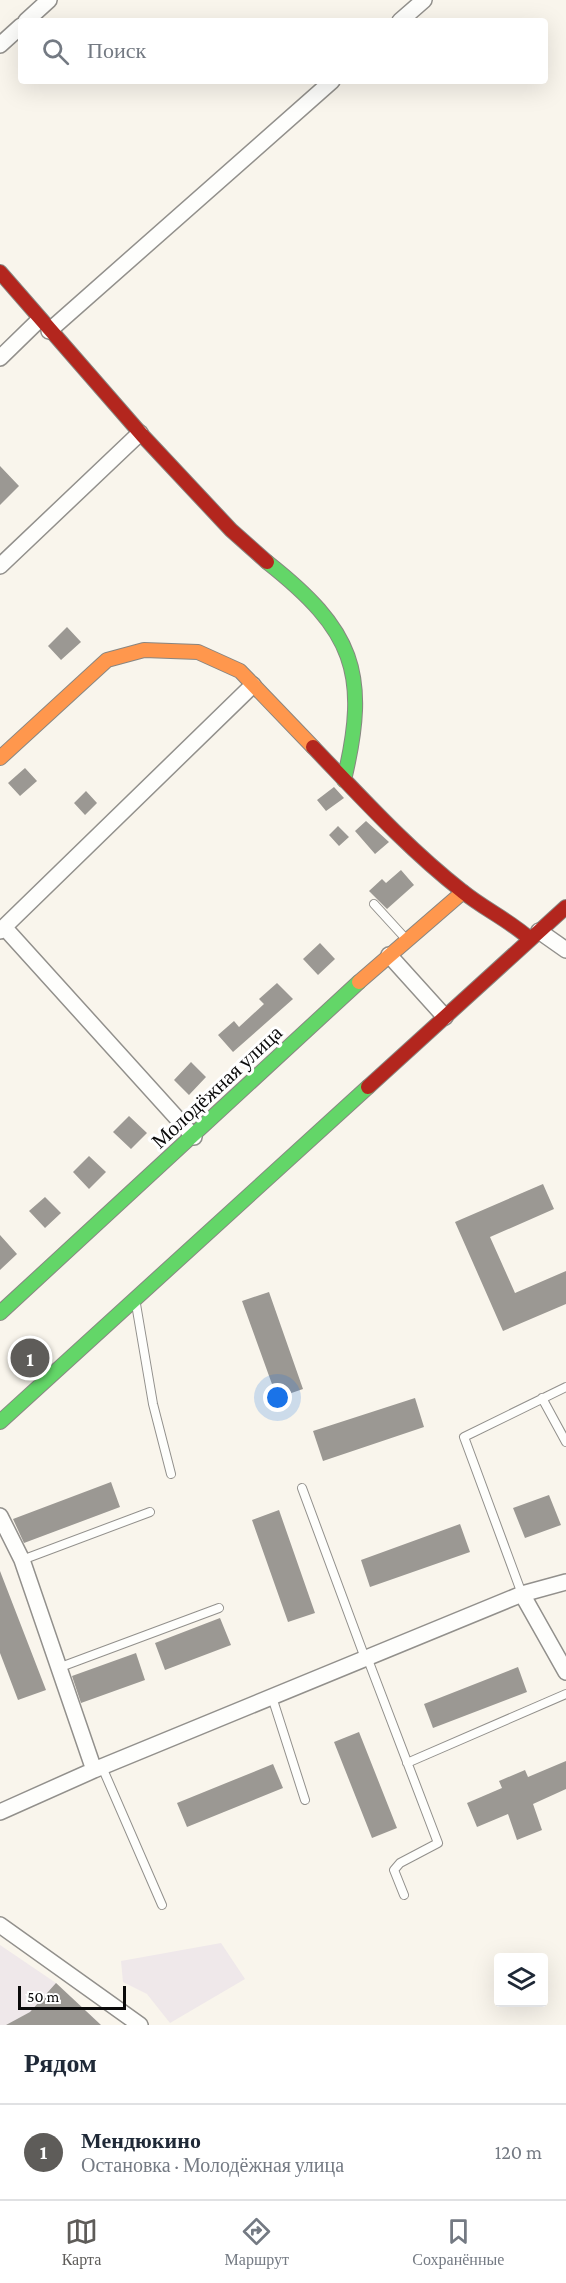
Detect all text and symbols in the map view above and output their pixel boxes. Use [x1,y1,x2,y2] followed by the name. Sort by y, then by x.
[18,18,548,84] search box
[39,35,72,68] icon: search
[87,38,146,63] text: Поиск
[147,1020,288,1154] street label: Молодёжная улица
[10,1336,50,1380] pin: 1
[263,1383,292,1412] your location
[494,1953,548,2007] map controls
[494,1953,548,2007] button: layers
[18,1983,126,2010] scale bar
[27,1988,59,2005] text: 50 m
[24,2049,97,2078] text: Рядом
[81,2128,201,2153] text: Мендюкино
[40,2141,47,2163] text: 1
[495,2141,542,2163] text: 120 m
[81,2154,344,2176] text: Остановка · Молодёжная улица
[62,2215,101,2269] tab: Карта
[225,2215,289,2269] tab: Маршрут
[412,2215,504,2269] tab: Сохранённые

